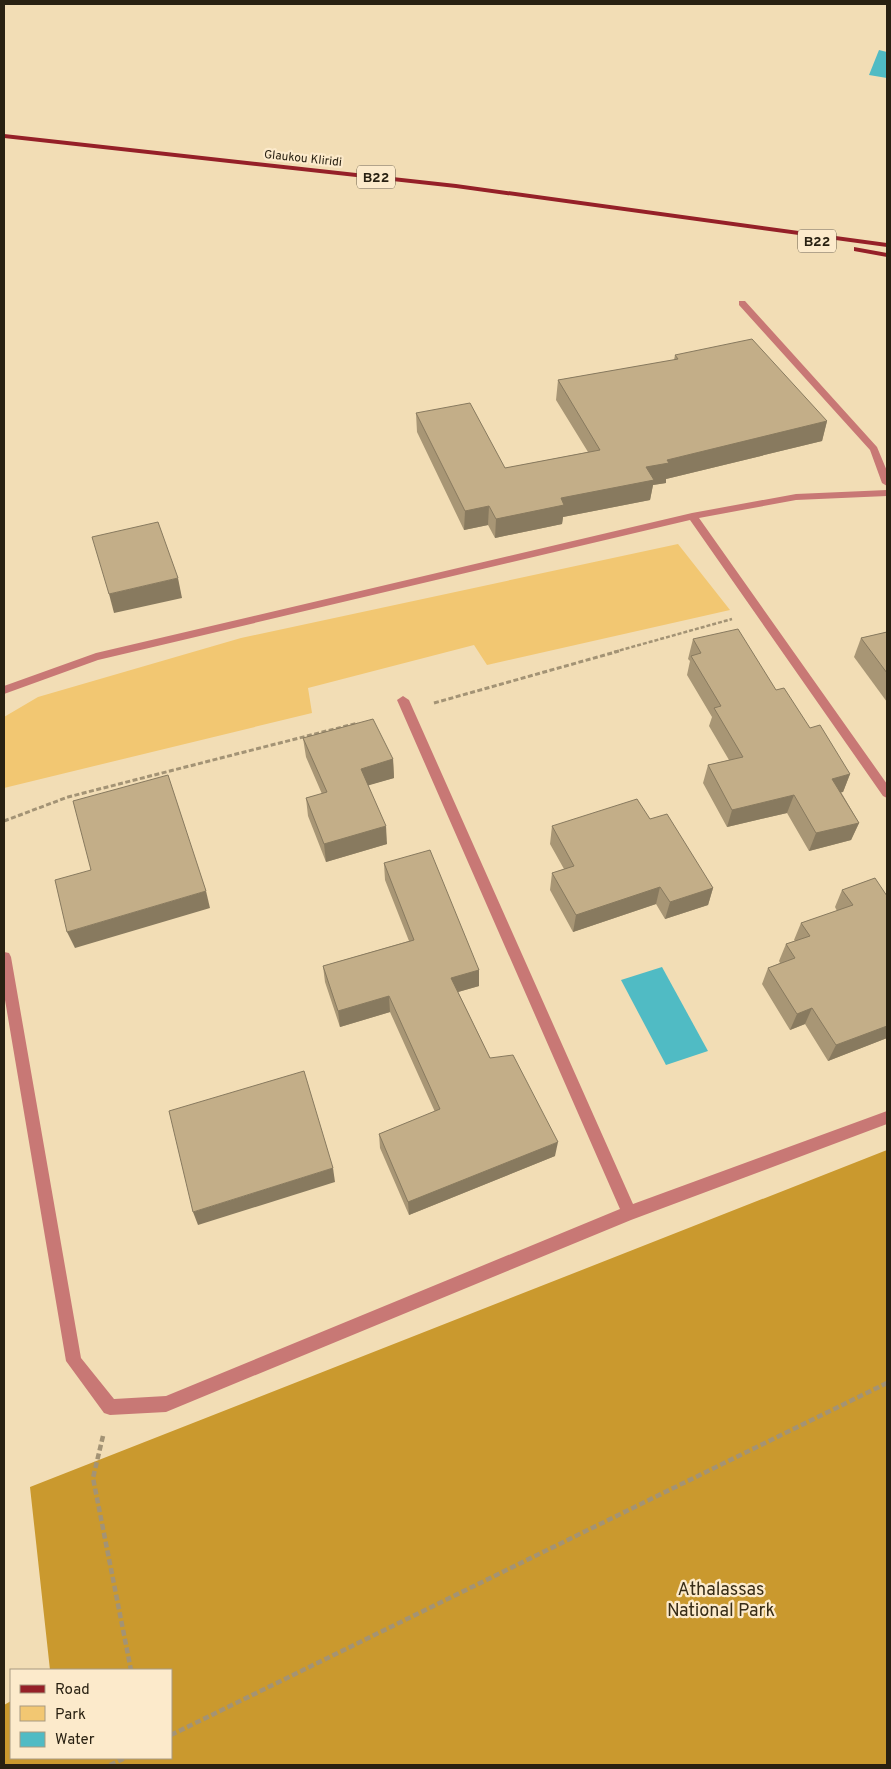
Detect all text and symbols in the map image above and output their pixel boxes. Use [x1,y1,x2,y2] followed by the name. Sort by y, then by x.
[263,147,343,171] street label: Glaukou Kliridi
[357,166,395,188] road number: B22
[798,230,836,252] road number: B22
[667,1579,775,1623] park label: Athalassas National Park
[10,1669,172,1759] legend
[55,1681,90,1700] text: Road
[55,1706,86,1725] text: Park
[55,1731,95,1750] text: Water

